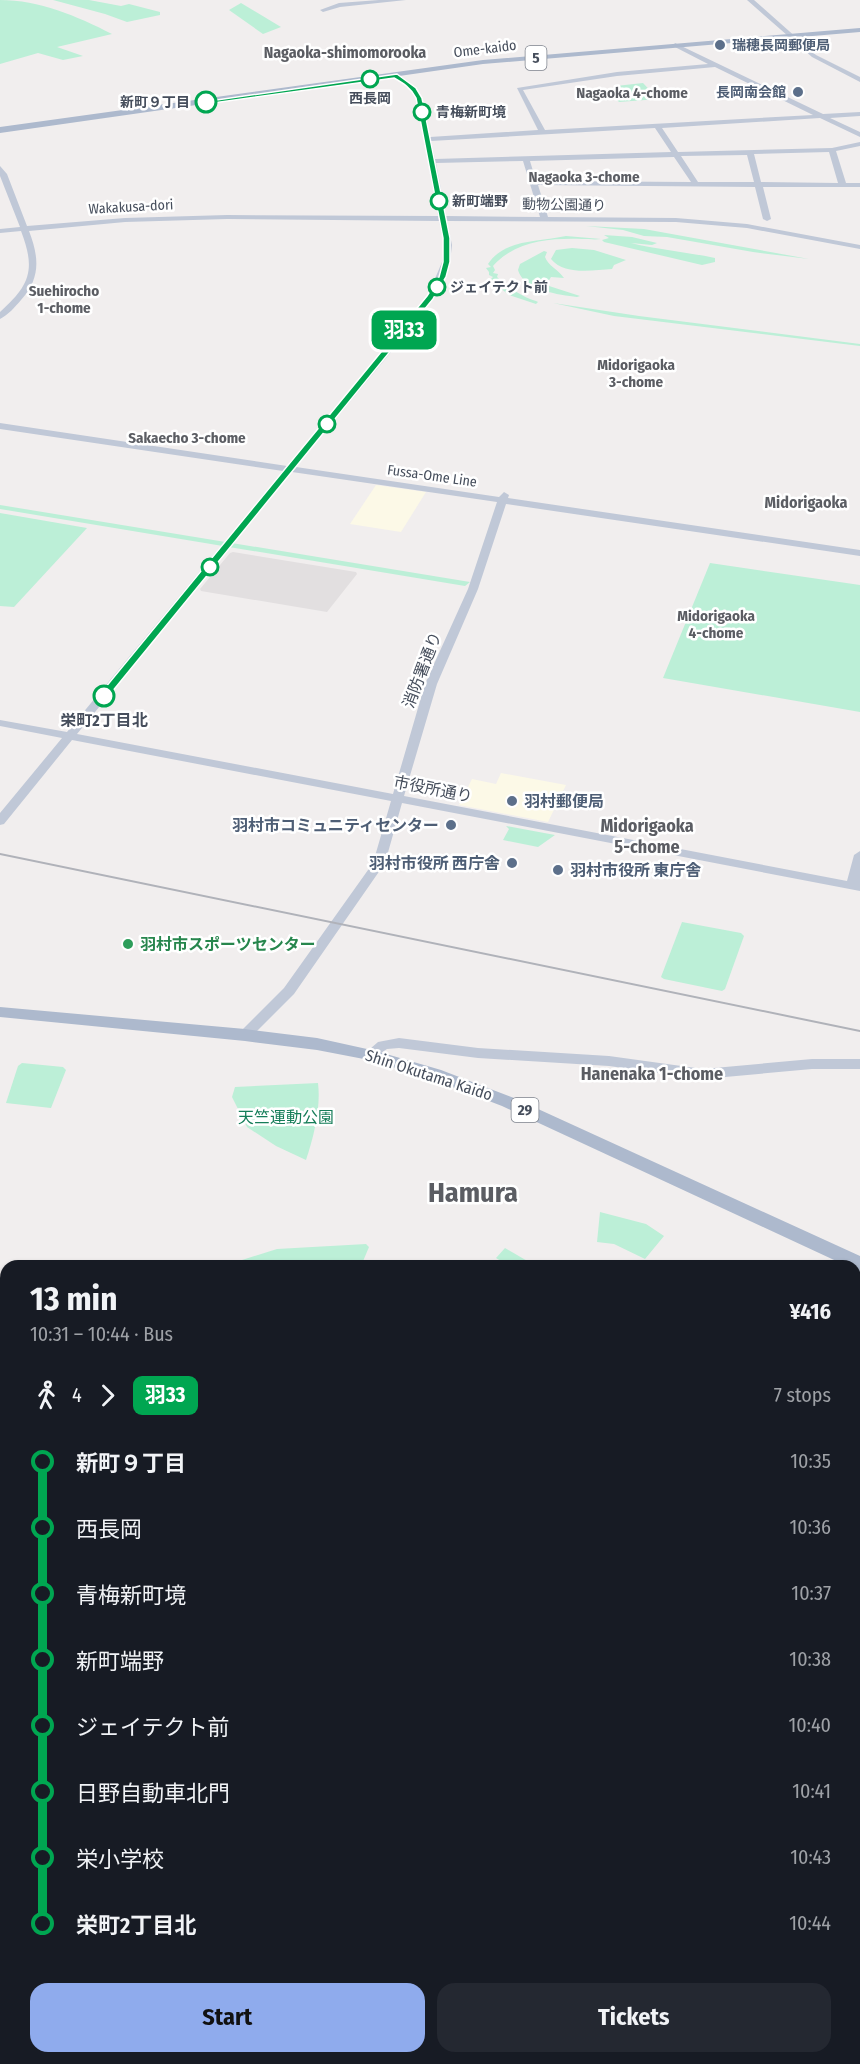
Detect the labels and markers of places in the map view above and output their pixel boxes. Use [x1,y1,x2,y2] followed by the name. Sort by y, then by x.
[732,37,830,54] place label: 瑞穂長岡郵便局
[713,38,727,52] marker: 瑞穂長岡郵便局
[361,70,379,88] marker: 西長岡
[716,84,786,101] place label: 長岡南会館
[791,85,805,99] marker: 長岡南会館
[349,90,391,107] place label: 西長岡
[195,91,217,113] marker: 新町９丁目
[120,94,190,111] place label: 新町９丁目
[413,103,431,121] marker: 青梅新町境
[436,104,506,121] place label: 青梅新町境
[430,192,448,210] marker: 新町端野
[452,193,508,210] place label: 新町端野
[428,278,446,296] marker: ジェイテクト前
[450,279,548,296] place label: ジェイテクト前
[318,415,336,433] unlabelled marker
[201,558,219,576] unlabelled marker
[93,685,115,707] marker: 栄町2丁目北
[60,711,148,730] place label: 栄町2丁目北
[524,792,604,811] place label: 羽村郵便局
[505,794,519,808] marker: 羽村郵便局
[232,816,439,835] place label: 羽村市コミュニティセンター
[444,818,458,832] marker: 羽村市コミュニティセンター
[369,854,500,873] place label: 羽村市役所 西庁舎
[505,856,519,870] marker: 羽村市役所 西庁舎
[570,861,701,880] place label: 羽村市役所 東庁舎
[551,863,565,877] marker: 羽村市役所 東庁舎
[140,935,316,954] place label: 羽村市スポーツセンター
[121,937,135,951] marker: 羽村市スポーツセンター

